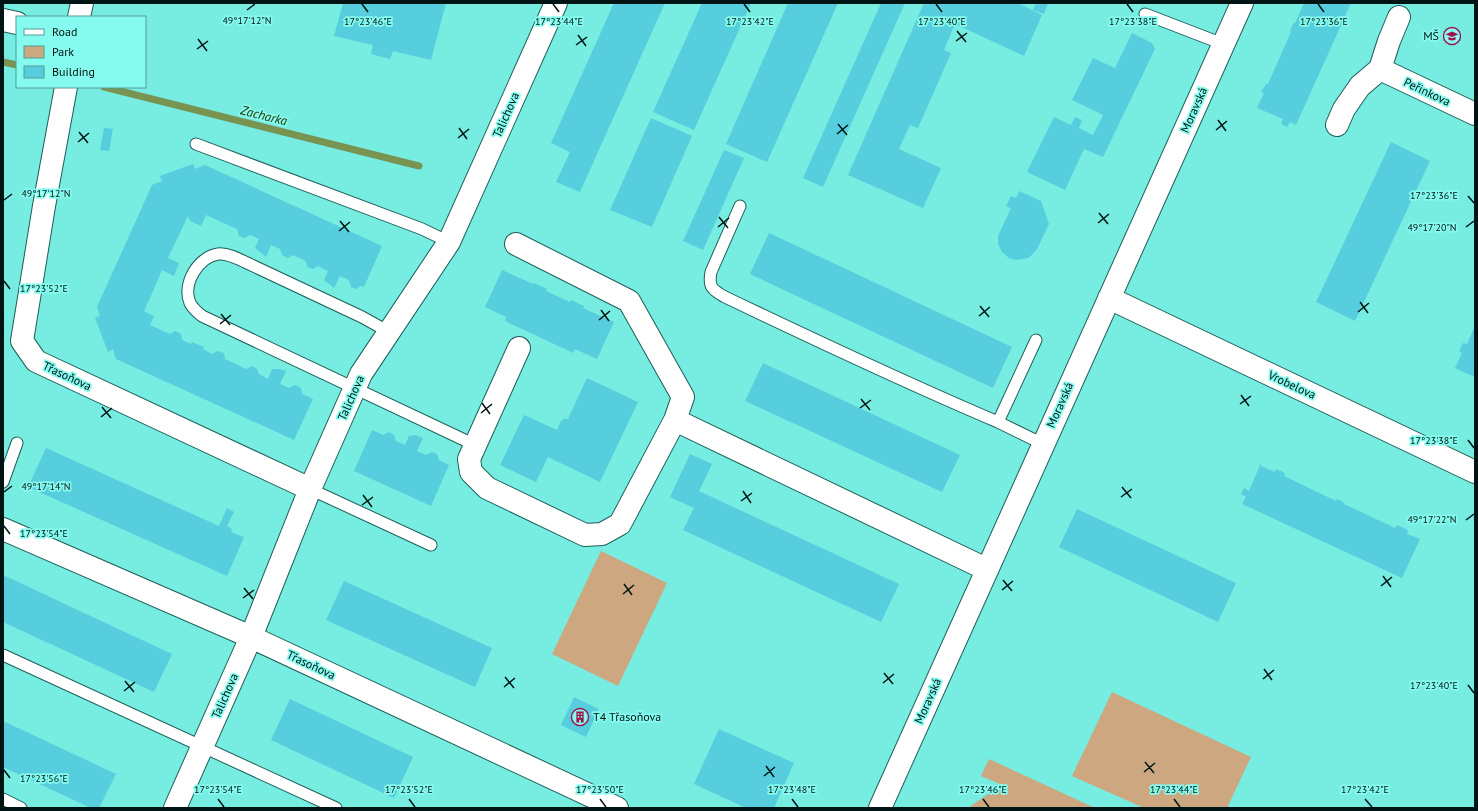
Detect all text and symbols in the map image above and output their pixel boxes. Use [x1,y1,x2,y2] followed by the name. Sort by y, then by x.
[222,14,272,27] text: 49°17'12"N
[344,15,392,28] text: 17°23'46"E
[535,15,583,28] text: 17°23'44"E
[726,15,774,28] text: 17°23'42"E
[918,15,966,28] text: 17°23'40"E
[1109,15,1157,28] text: 17°23'38"E
[1300,15,1348,28] text: 17°23'36"E
[16,16,146,88] legend
[52,24,77,39] text: Road
[1442,26,1462,46] school or university icon: MŠ
[1423,28,1439,43] place label: MŠ
[52,44,74,59] text: Park
[52,64,95,79] text: Building
[1401,74,1453,109] street label: Peřinkova
[1177,85,1210,135] street label: Moravská
[489,90,522,140] street label: Talichova
[238,101,290,130] water label: Zacharka
[21,187,71,200] text: 49°17'12"N
[1410,189,1458,202] text: 17°23'36"E
[1407,221,1457,234] text: 49°17'20"N
[20,282,68,295] text: 17°23'52"E
[40,358,94,393] street label: Třasoňova
[1265,367,1318,402] street label: Vrobelova
[334,373,367,423] street label: Talichova
[1043,380,1076,430] street label: Moravská
[1410,434,1458,447] text: 17°23'38"E
[21,480,71,493] text: 49°17'14"N
[1407,513,1457,526] text: 49°17'22"N
[20,527,68,540] text: 17°23'54"E
[284,647,338,682] street label: Třasoňova
[208,671,241,721] street label: Talichova
[911,676,944,726] street label: Moravská
[1410,679,1458,692] text: 17°23'40"E
[570,707,590,727] building icon: T4 Třasoňova
[593,709,661,724] place label: T4 Třasoňova
[20,772,68,785] text: 17°23'56"E
[194,783,242,796] text: 17°23'54"E
[385,783,433,796] text: 17°23'52"E
[576,783,624,796] text: 17°23'50"E
[768,783,816,796] text: 17°23'48"E
[959,783,1007,796] text: 17°23'46"E
[1150,783,1198,796] text: 17°23'44"E
[1341,783,1389,796] text: 17°23'42"E

